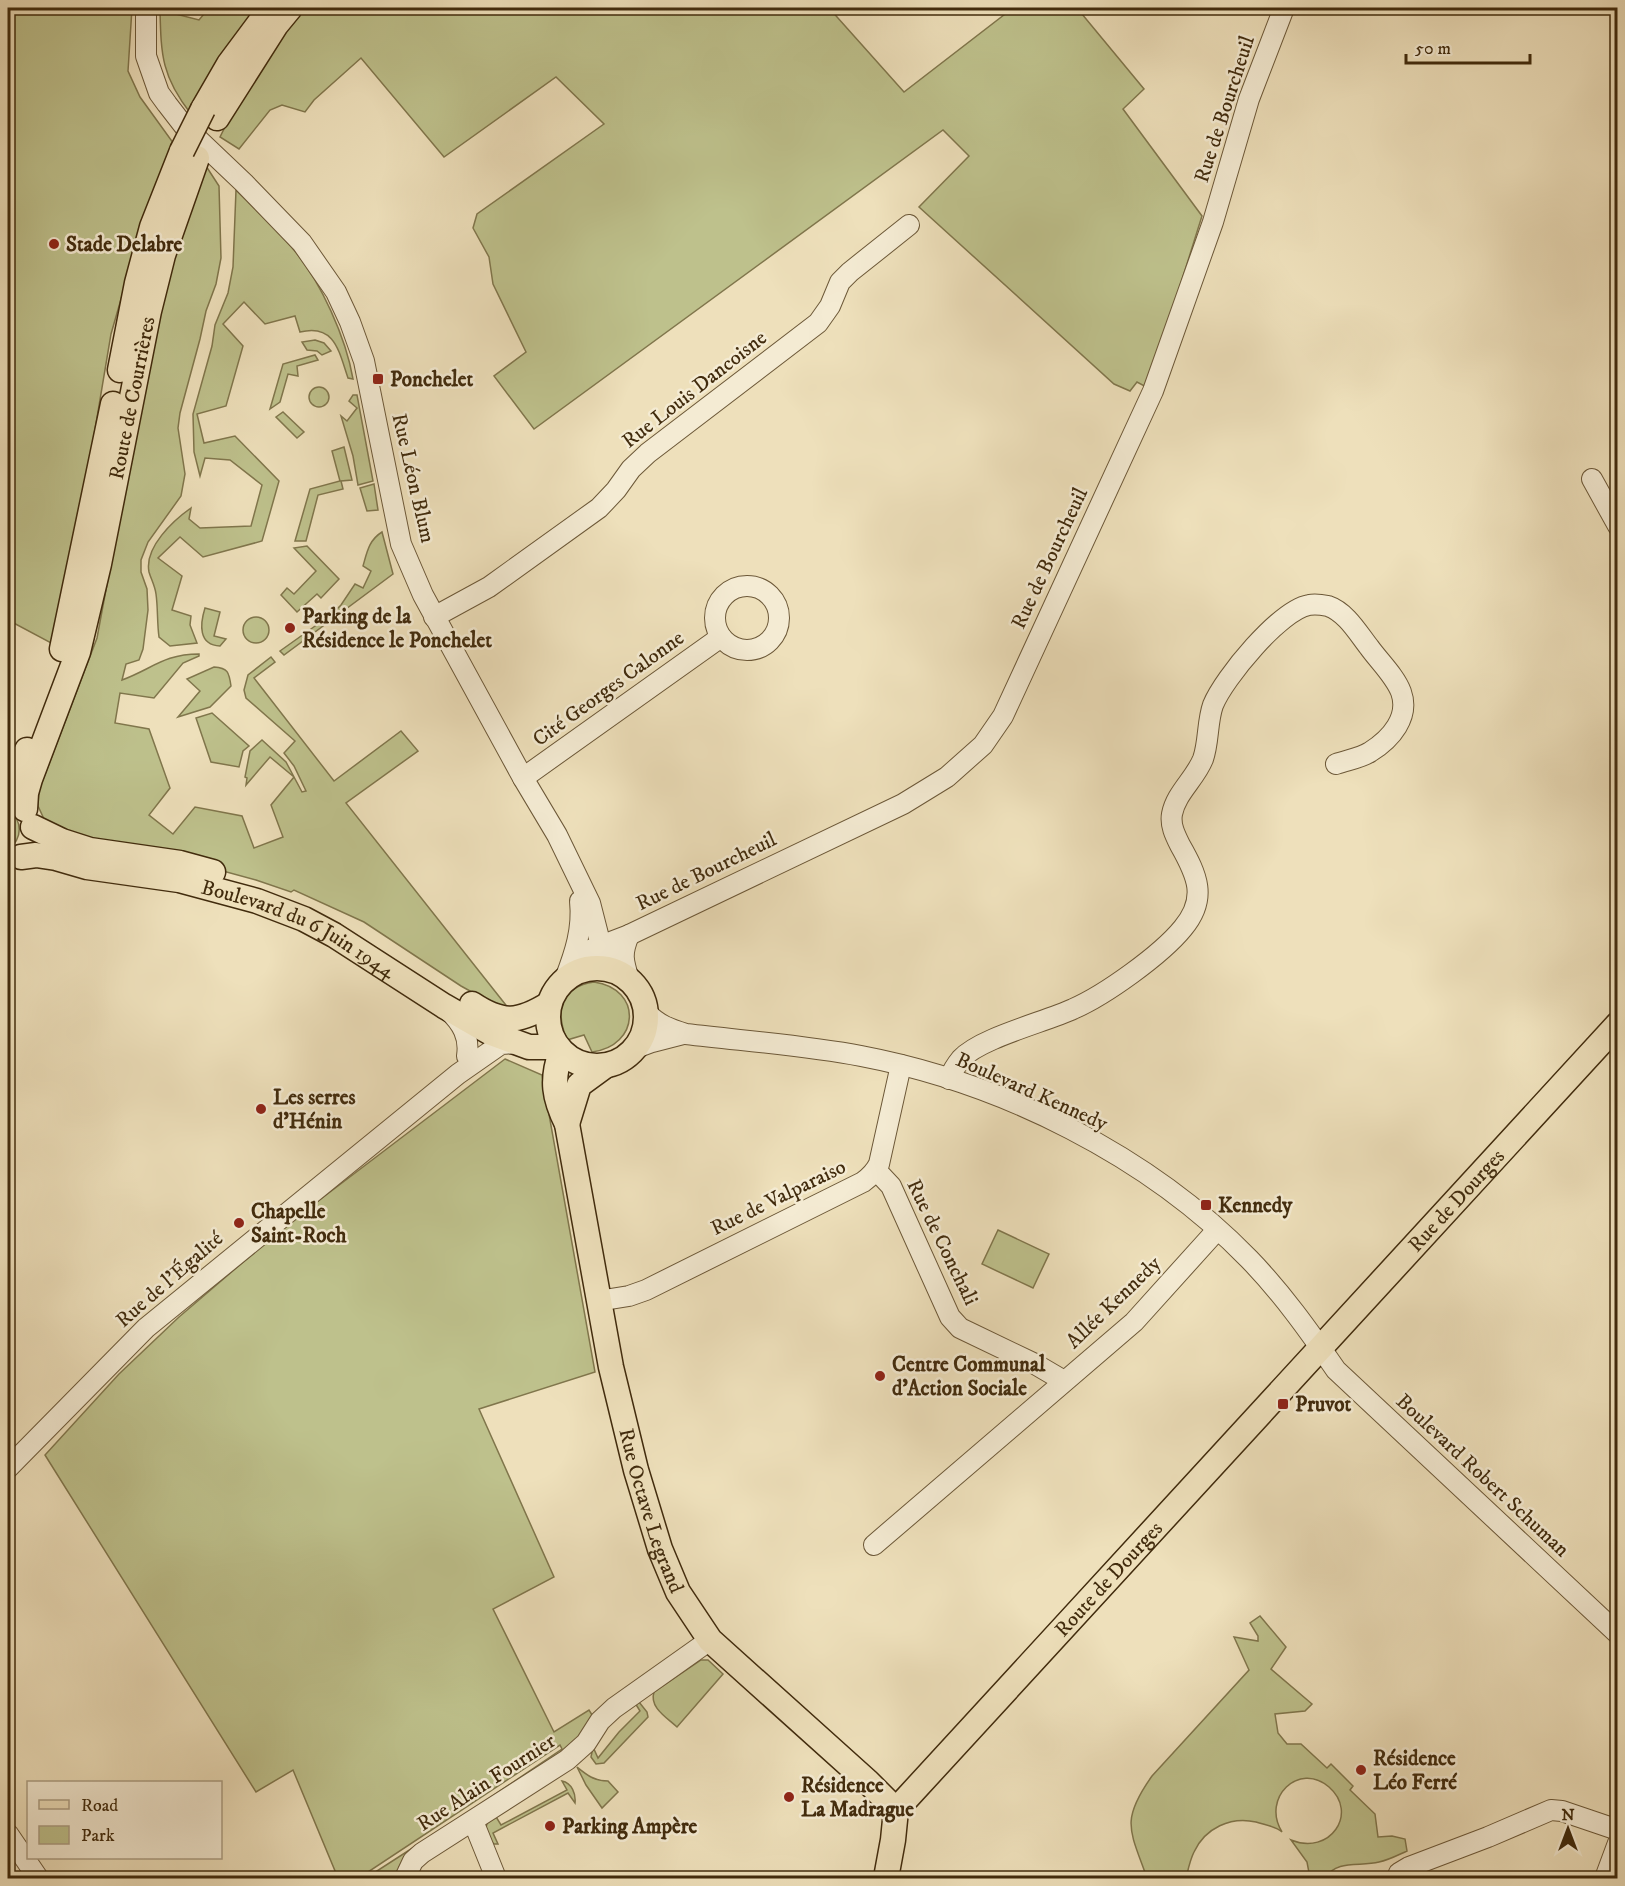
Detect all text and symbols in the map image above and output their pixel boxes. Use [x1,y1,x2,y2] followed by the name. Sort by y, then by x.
[1406,27,1530,65] scale bar
[1189,32,1261,186] street label: Rue de Bourcheuil
[1415,38,1451,60] text: 50 m
[66,232,182,258] place label: Stade Delabre
[47,237,61,251] marker: Stade Delabre
[104,314,162,482] street label: Route de Courrières
[617,325,772,454] street label: Rue Louis Dancoisne
[390,367,474,393] place label: Ponchelet
[371,372,385,386] marker: Ponchelet
[385,411,441,546] street label: Rue Léon Blum
[1006,483,1094,633] street label: Rue de Bourcheuil
[302,604,492,654] place label: Parking de la Résidence le Ponchelet
[283,621,297,635] marker: Parking de la Résidence le Ponchelet
[528,625,690,752] street label: Cité Georges Calonne
[632,826,781,917] street label: Rue de Bourcheuil
[198,875,400,985] street label: Boulevard du 6 Juin 1944
[952,1047,1113,1137] street label: Boulevard Kennedy
[273,1085,355,1135] place label: Les serres d'Hénin
[254,1102,268,1116] marker: Les serres d'Hénin
[1403,1144,1511,1258] street label: Rue de Dourges
[707,1154,850,1242] street label: Rue de Valparaiso
[900,1175,984,1310] street label: Rue de Conchali
[1218,1193,1293,1219] place label: Kennedy
[1199,1198,1213,1212] marker: Kennedy
[251,1199,348,1249] place label: Chapelle Saint-Roch
[232,1216,246,1230] marker: Chapelle Saint-Roch
[110,1225,229,1333] street label: Rue de l'Égalité
[1061,1250,1167,1354] street label: Allée Kennedy
[892,1352,1046,1402] place label: Centre Communal d'Action Sociale
[873,1369,887,1383] marker: Centre Communal d'Action Sociale
[1390,1389,1575,1563] street label: Boulevard Robert Schuman
[1295,1392,1352,1418] place label: Pruvot
[1276,1397,1290,1411] marker: Pruvot
[612,1426,689,1598] street label: Rue Octave Legrand
[1050,1516,1169,1643] street label: Route de Dourges
[412,1728,561,1837] street label: Rue Alain Fournier
[1373,1746,1457,1796] place label: Résidence Léo Ferré
[1354,1763,1368,1777] marker: Résidence Léo Ferré
[801,1773,914,1823] place label: Résidence La Madrague
[27,1781,222,1859] legend
[782,1790,796,1804] marker: Résidence La Madrague
[81,1795,118,1817] text: Road
[1538,1799,1598,1859] north arrow
[1561,1805,1575,1825] text: N
[562,1814,698,1840] place label: Parking Ampère
[543,1819,557,1833] marker: Parking Ampère
[81,1825,115,1847] text: Park

